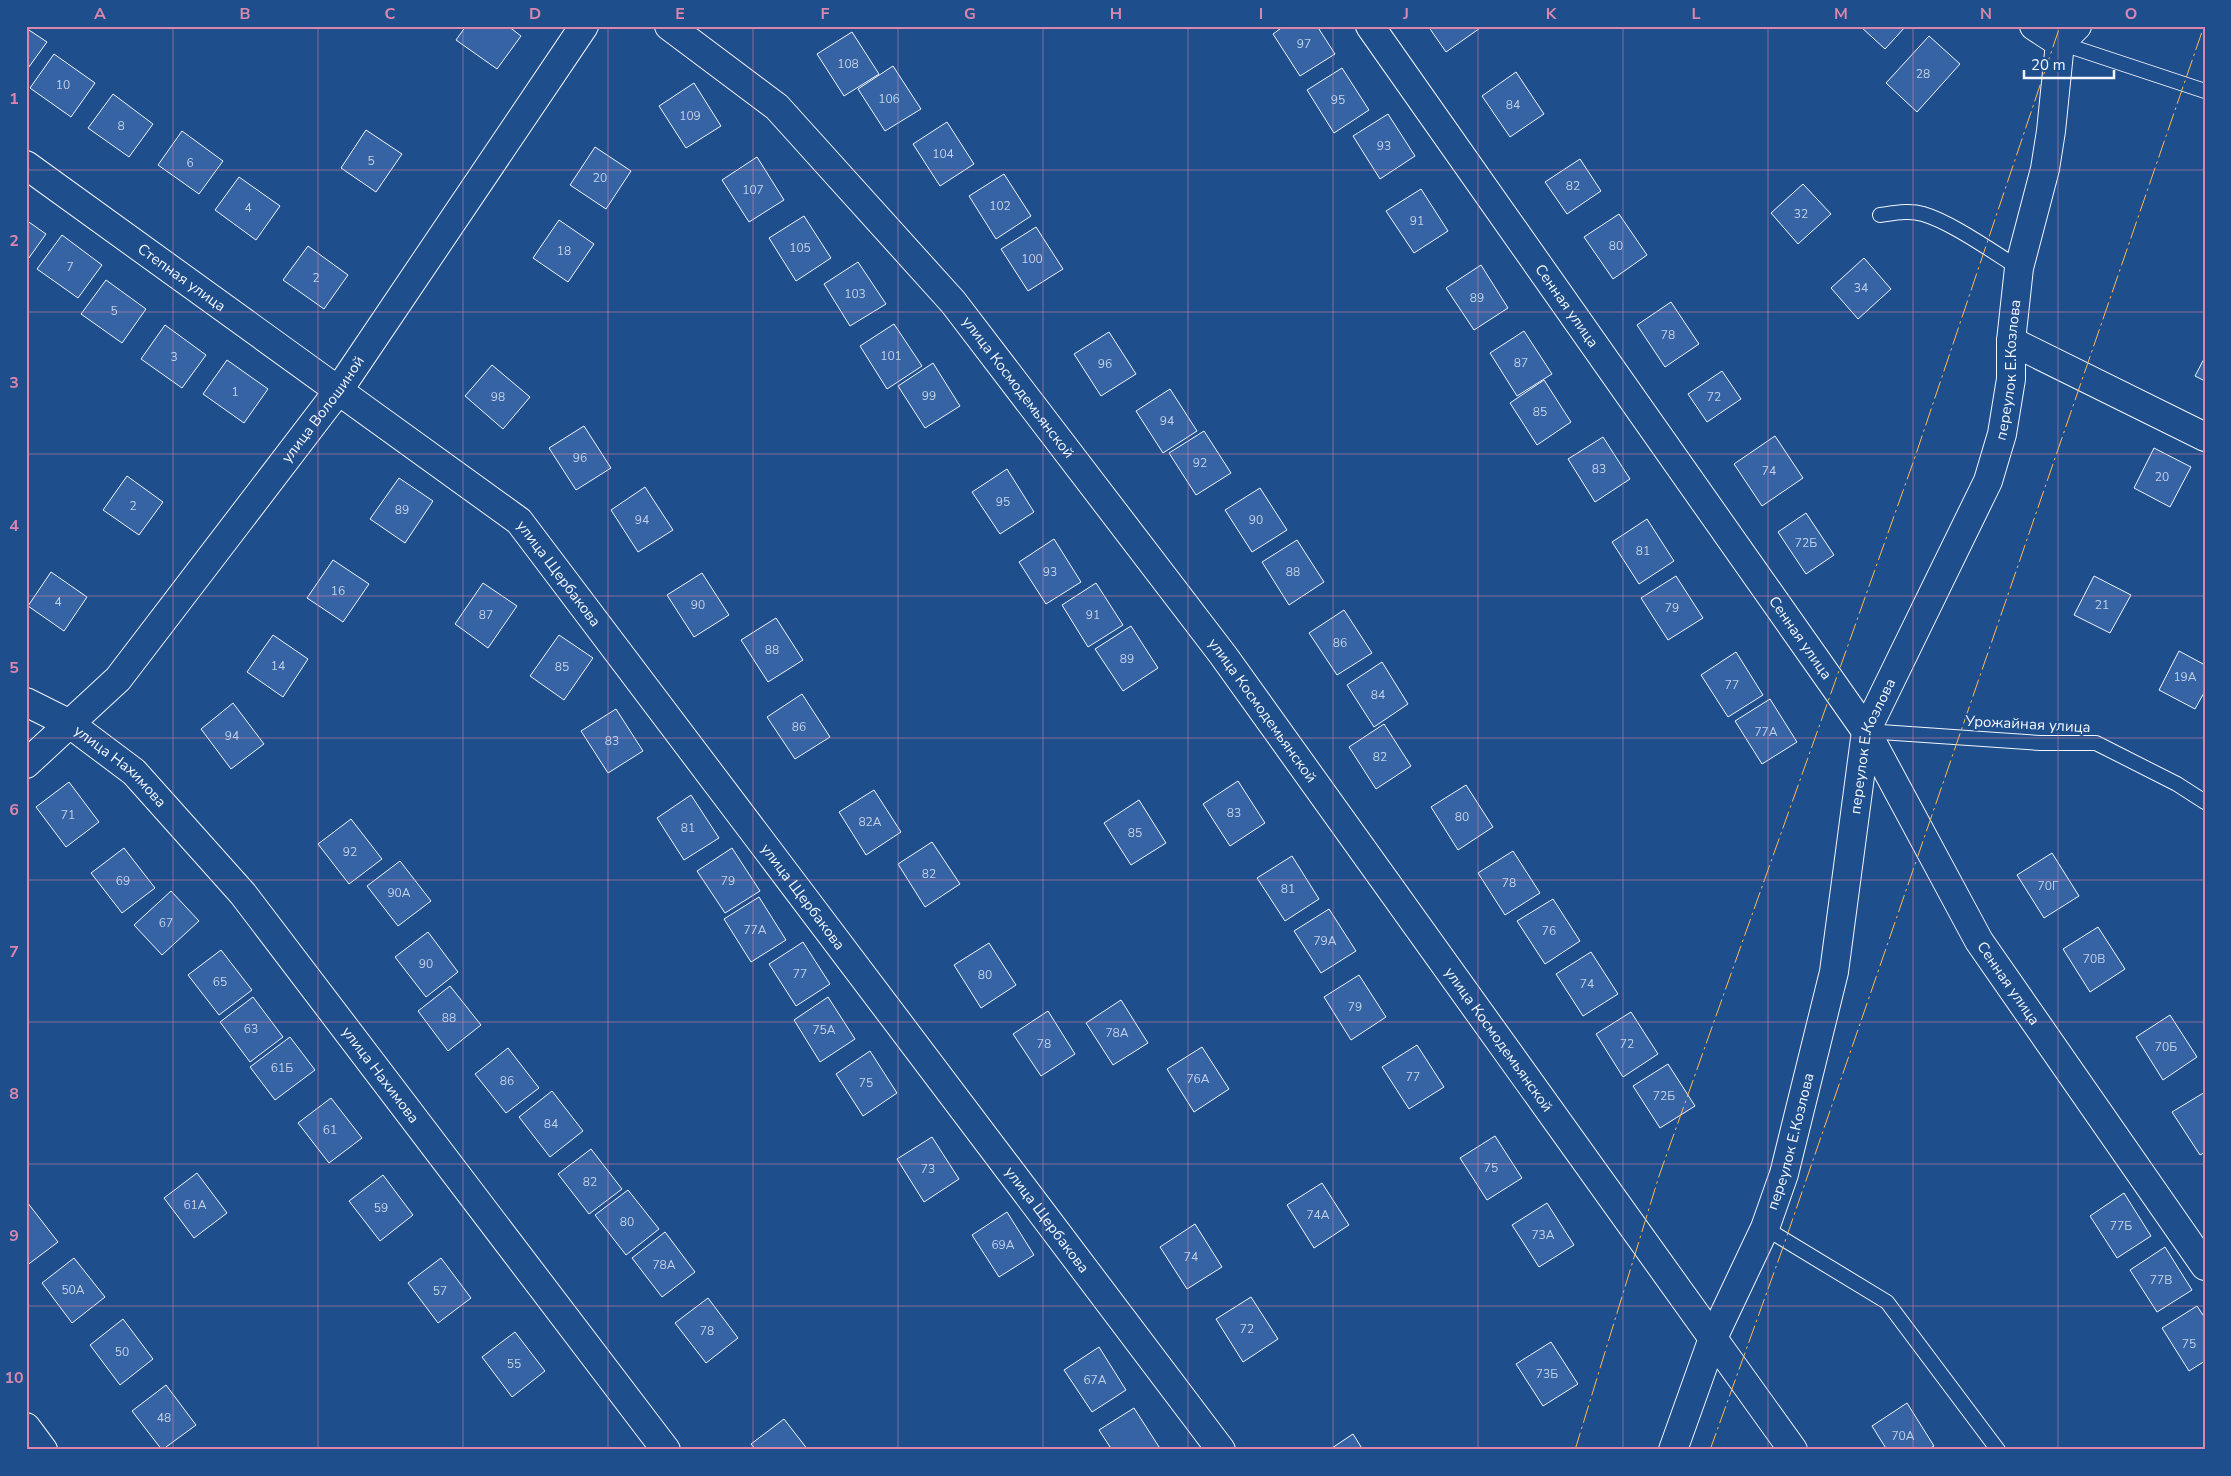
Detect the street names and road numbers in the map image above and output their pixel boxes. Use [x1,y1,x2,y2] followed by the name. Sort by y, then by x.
[133,239,230,316] street label: Степная улица
[1531,260,1603,351] street label: Сенная улица
[1991,298,2025,443] street label: переулок Е.Козлова
[958,312,1079,462] street label: улица Космодемьянской
[277,352,369,467] street label: улица Волошиной
[512,516,605,631] street label: улица Щербакова
[1764,592,1837,683] street label: Сенная улица
[1204,634,1321,787] street label: улица Космодемьянской
[1845,675,1900,815] street label: переулок Е.Козлова
[1964,711,2091,737] street label: Урожайная улица
[70,720,171,812] street label: улица Нахимова
[756,839,850,954] street label: улица Щербакова
[1972,938,2045,1029] street label: Сенная улица
[1440,963,1557,1116] street label: улица Космодемьянской
[337,1022,424,1127] street label: улица Нахимова
[1762,1071,1819,1213] street label: переулок Е.Козлова
[1000,1163,1094,1277] street label: улица Щербакова

